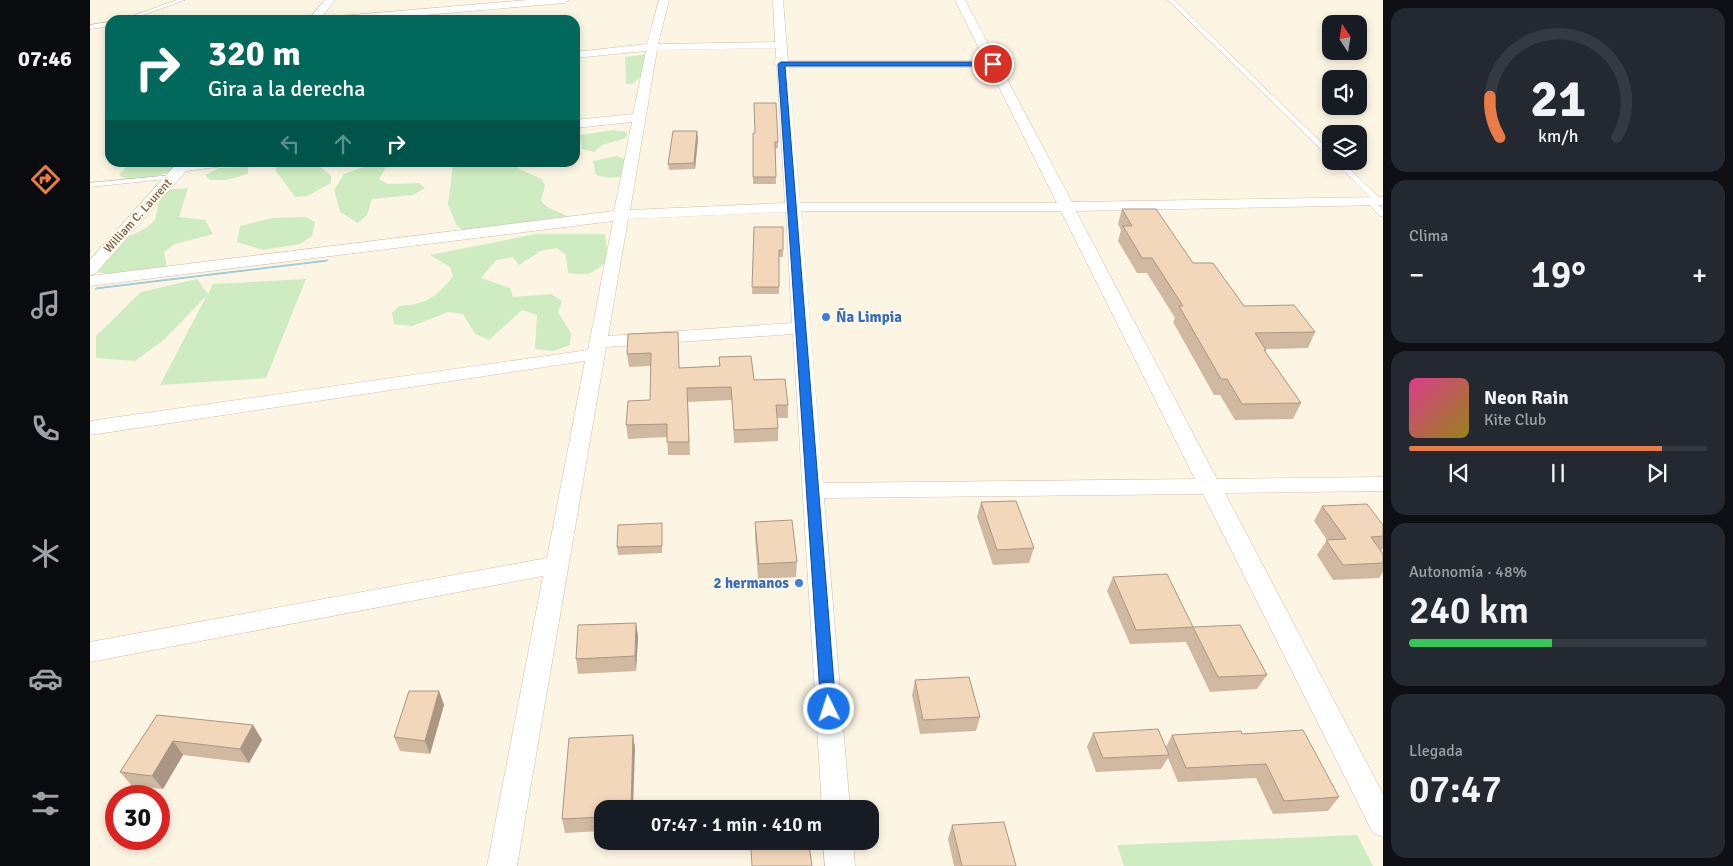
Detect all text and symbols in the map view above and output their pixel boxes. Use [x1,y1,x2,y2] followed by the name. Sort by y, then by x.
[1322,15,1368,60] north arrow
[1322,15,1367,170] map controls
[208,32,301,75] text: 320 m
[125,35,190,100] icon: right
[972,43,1014,85] pin
[18,45,72,72] text: 07:46
[979,50,1007,78] icon: arrive
[1530,67,1586,131] text: 21
[1322,70,1367,115] button: sound
[208,75,365,102] text: Gira a la derecha
[1322,125,1367,170] button: layers
[1538,125,1578,147] text: km/h
[276,130,304,158] icon: left
[329,130,357,158] icon: ahead
[382,130,410,158] icon: right
[28,162,63,197] icon: directions
[101,176,175,256] street label: William C. Laurent
[1409,226,1448,246] text: Clima
[1530,251,1586,298] text: 19°
[1409,258,1424,292] text: −
[1692,258,1707,292] text: +
[28,287,63,322] icon: music
[836,308,902,326] place label: Ña Limpia
[820,311,832,323] marker: Ña Limpia
[1484,386,1569,410] text: Neon Rain
[1484,410,1546,430] text: Kite Club
[28,411,63,446] icon: phone
[1445,459,1473,487] icon: previous
[1544,459,1572,487] icon: pause
[1643,459,1671,487] icon: next
[28,536,63,571] icon: climate
[1409,562,1527,582] text: Autonomía · 48%
[714,574,789,592] place label: 2 hermanos
[793,577,805,589] marker: 2 hermanos
[1409,587,1529,634] text: 240 km
[28,661,63,696] icon: car
[802,682,854,734] position arrow
[1409,741,1463,761] text: Llegada
[1409,766,1502,813] text: 07:47
[105,785,170,850] speed limit sign: 30
[28,786,63,821] icon: filters
[651,813,822,837] text: 07:47 · 1 min · 410 m

